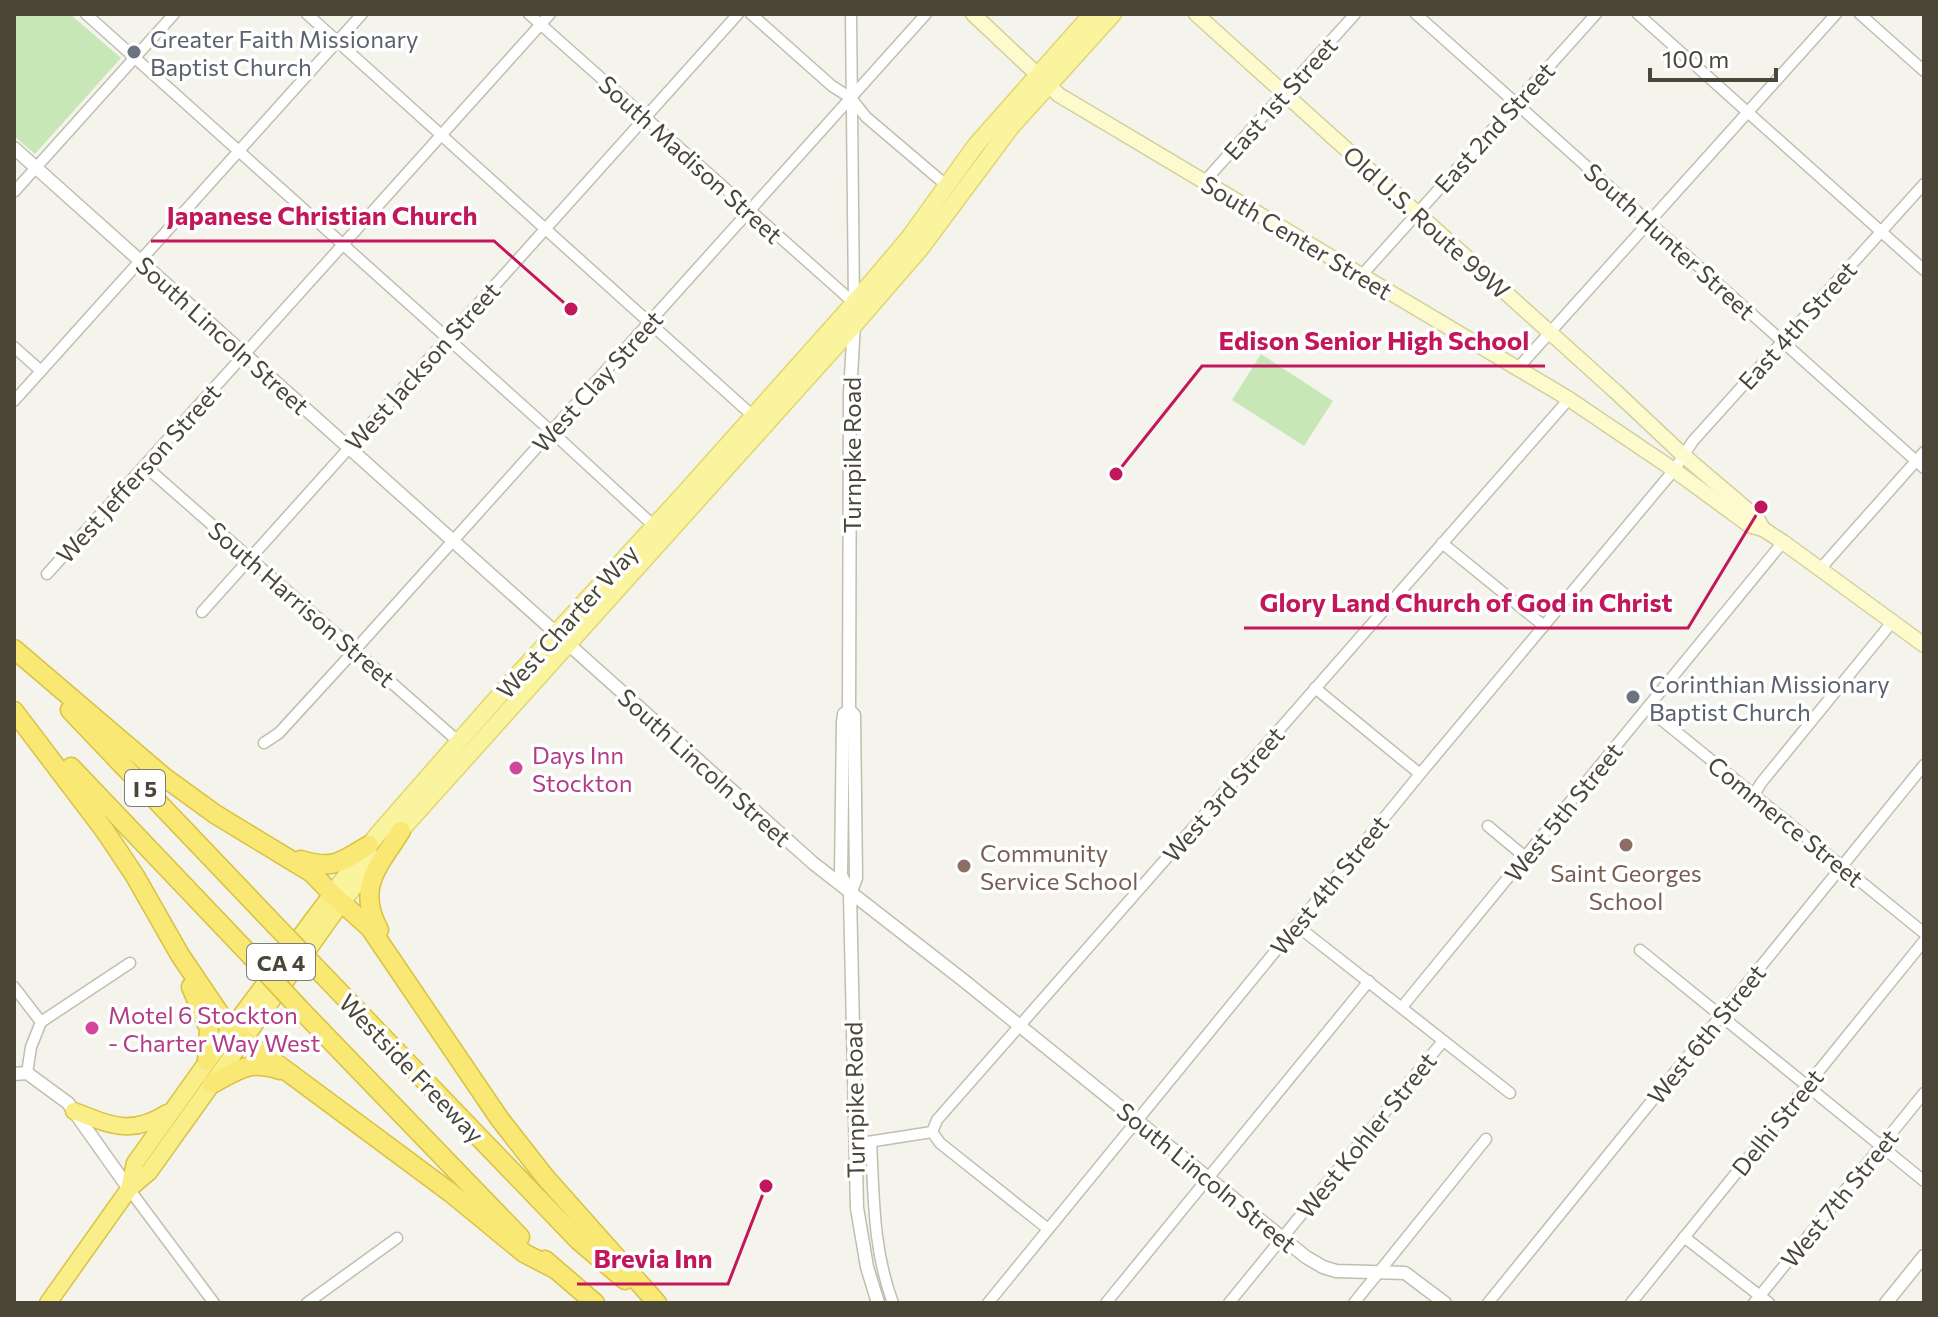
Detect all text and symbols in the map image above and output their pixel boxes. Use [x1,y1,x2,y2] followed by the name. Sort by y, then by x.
[150,24,418,81] place label: Greater Faith Missionary Baptist Church
[1217,30,1343,165] street label: East 1st Street
[1650,32,1776,82] scale bar
[125,43,143,61] marker: Greater Faith Missionary Baptist Church
[1662,44,1729,73] text: 100 m
[1428,56,1560,198] street label: East 2nd Street
[593,69,789,249] street label: South Madison Street
[1338,140,1516,304] street label: Old U.S. Route 99W
[1579,157,1761,325] street label: South Hunter Street
[1196,169,1398,305] street label: South Center Street
[151,191,494,241] callout: Japanese Christian Church
[167,199,477,230] text: Japanese Christian Church
[131,250,315,420] street label: South Lincoln Street
[1732,255,1862,395] street label: East 4th Street
[339,276,505,456] street label: West Jackson Street
[526,304,668,458] street label: West Clay Street
[1202,316,1545,366] callout: Edison Senior High School
[1219,324,1529,355] text: Edison Senior High School
[50,377,226,569] street label: West Jefferson Street
[837,377,866,533] street label: Turnpike Road
[203,515,401,693] street label: South Harrison Street
[490,538,644,704] street label: West Charter Way
[1244,578,1688,628] callout: Glory Land Church of God in Christ
[1260,586,1672,617] text: Glory Land Church of God in Christ
[1649,669,1890,726] place label: Corinthian Missionary Baptist Church
[613,682,797,852] street label: South Lincoln Street
[1624,688,1642,706] marker: Corinthian Missionary Baptist Church
[1156,720,1290,868] street label: West 3rd Street
[1498,736,1628,887] street label: West 5th Street
[532,740,632,797] place label: Days Inn Stockton
[1702,749,1870,893] street label: Commerce Street
[507,759,525,777] marker: Days Inn Stockton
[125,770,165,806] road number: I 5
[1264,809,1394,961] street label: West 4th Street
[1617,836,1635,854] marker: Saint Georges School
[980,838,1138,895] place label: Community Service School
[955,857,973,875] marker: Community Service School
[1550,858,1702,915] place label: Saint Georges School
[247,944,315,980] road number: CA 4
[1641,958,1771,1110] street label: West 6th Street
[334,988,490,1148] street label: Westside Freeway
[108,1000,320,1057] place label: Motel 6 Stockton - Charter Way West
[83,1019,101,1037] marker: Motel 6 Stockton - Charter Way West
[838,1022,870,1178] street label: Turnpike Road
[1290,1046,1442,1224] street label: West Kohler Street
[1725,1063,1829,1181] street label: Delhi Street
[1112,1096,1303,1258] street label: South Lincoln Street
[1774,1123,1904,1273] street label: West 7th Street
[577,1234,728,1284] callout: Brevia Inn
[593,1242,713,1273] text: Brevia Inn

